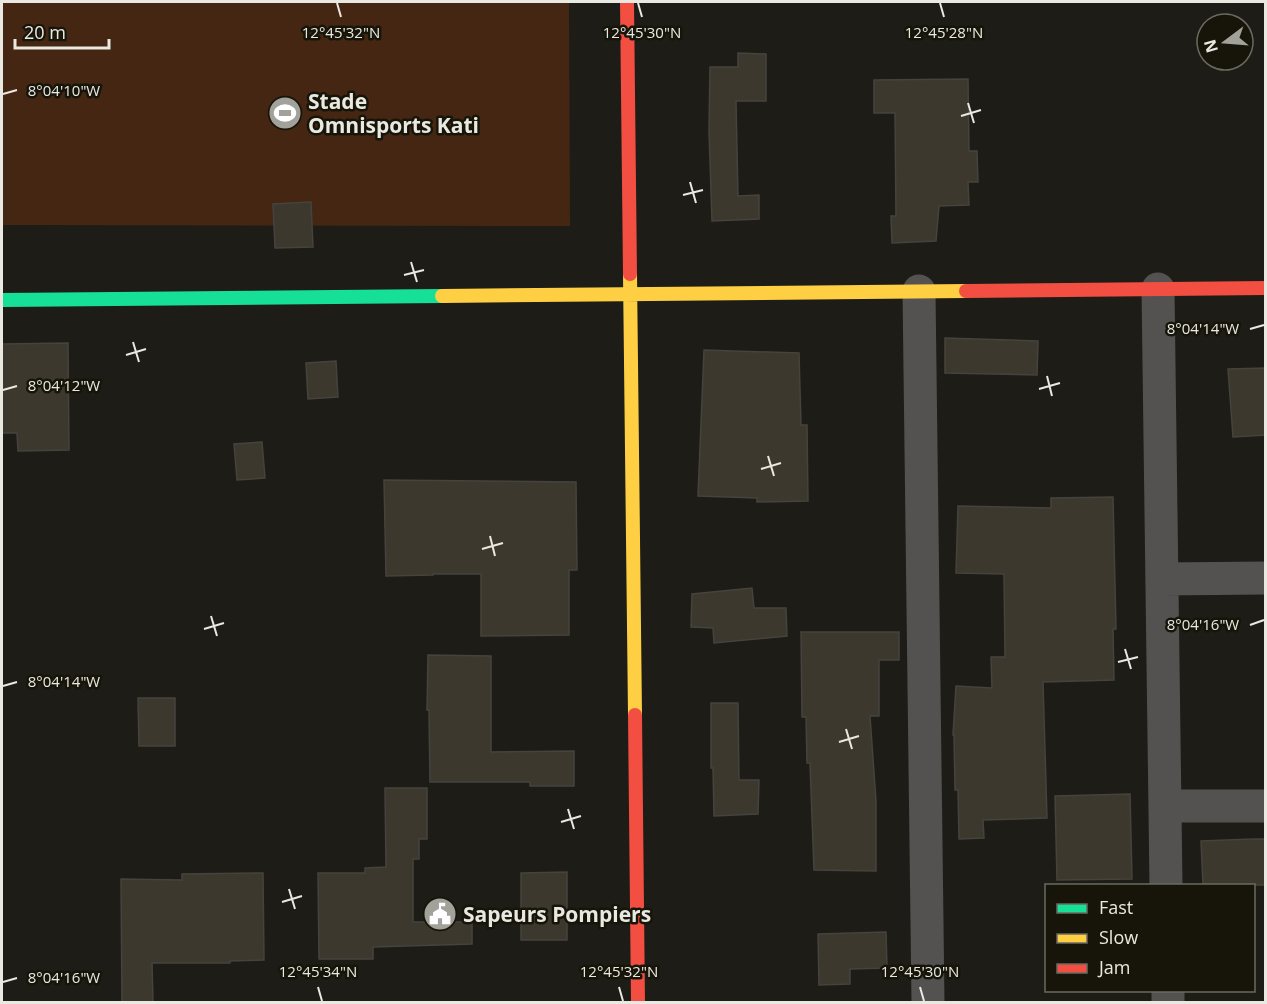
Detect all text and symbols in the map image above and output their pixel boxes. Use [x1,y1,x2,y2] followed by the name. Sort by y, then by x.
[15,12,110,50] scale bar
[1195,12,1255,72] north arrow
[24,20,66,44] text: 20 m
[302,22,380,42] text: 12°45'32"N
[603,22,681,42] text: 12°45'30"N
[905,22,983,42] text: 12°45'28"N
[1198,37,1223,55] text: N
[28,80,100,100] text: 8°04'10"W
[308,87,479,139] place label: Stade Omnisports Kati
[267,95,303,131] sports icon: Stade Omnisports Kati
[1167,318,1239,338] text: 8°04'14"W
[28,375,100,395] text: 8°04'12"W
[1167,614,1239,634] text: 8°04'16"W
[28,671,100,691] text: 8°04'14"W
[1045,884,1255,992] legend
[1099,895,1133,919] text: Fast
[422,896,458,932] public building icon: Sapeurs Pompiers
[463,900,651,928] place label: Sapeurs Pompiers
[1099,925,1138,949] text: Slow
[1097,955,1131,979] text: Jam
[279,961,357,981] text: 12°45'34"N
[580,961,658,981] text: 12°45'32"N
[881,961,959,981] text: 12°45'30"N
[28,967,100,987] text: 8°04'16"W

